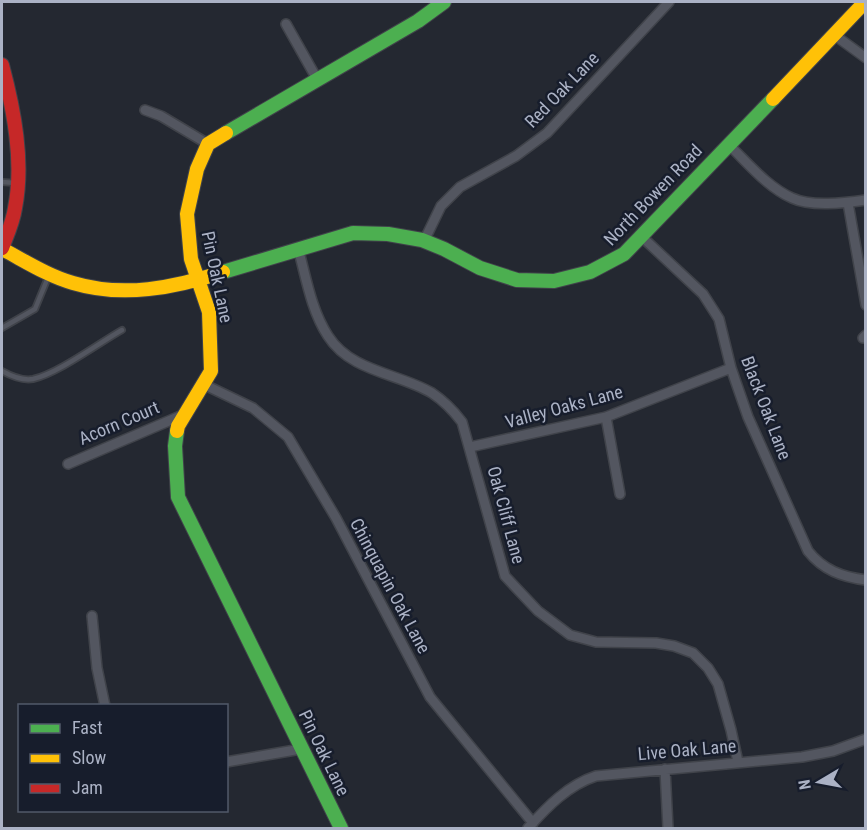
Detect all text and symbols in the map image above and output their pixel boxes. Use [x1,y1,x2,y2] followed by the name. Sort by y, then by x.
[520,47,603,132] street label: Red Oak Lane
[599,140,706,250] street label: North Bowen Road
[198,229,237,325] street label: Pin Oak Lane
[737,353,796,463] street label: Black Oak Lane
[503,381,625,432] street label: Valley Oaks Lane
[75,396,162,449] street label: Acorn Court
[483,464,530,566] street label: Oak Cliff Lane
[346,515,435,657] street label: Chinquapin Oak Lane
[18,704,228,812] legend
[295,706,354,799] street label: Pin Oak Lane
[72,717,103,738] text: Fast
[637,735,737,764] street label: Live Oak Lane
[72,747,107,768] text: Slow
[789,752,849,812] north arrow
[72,777,103,798] text: Jam
[795,778,815,791] text: N

